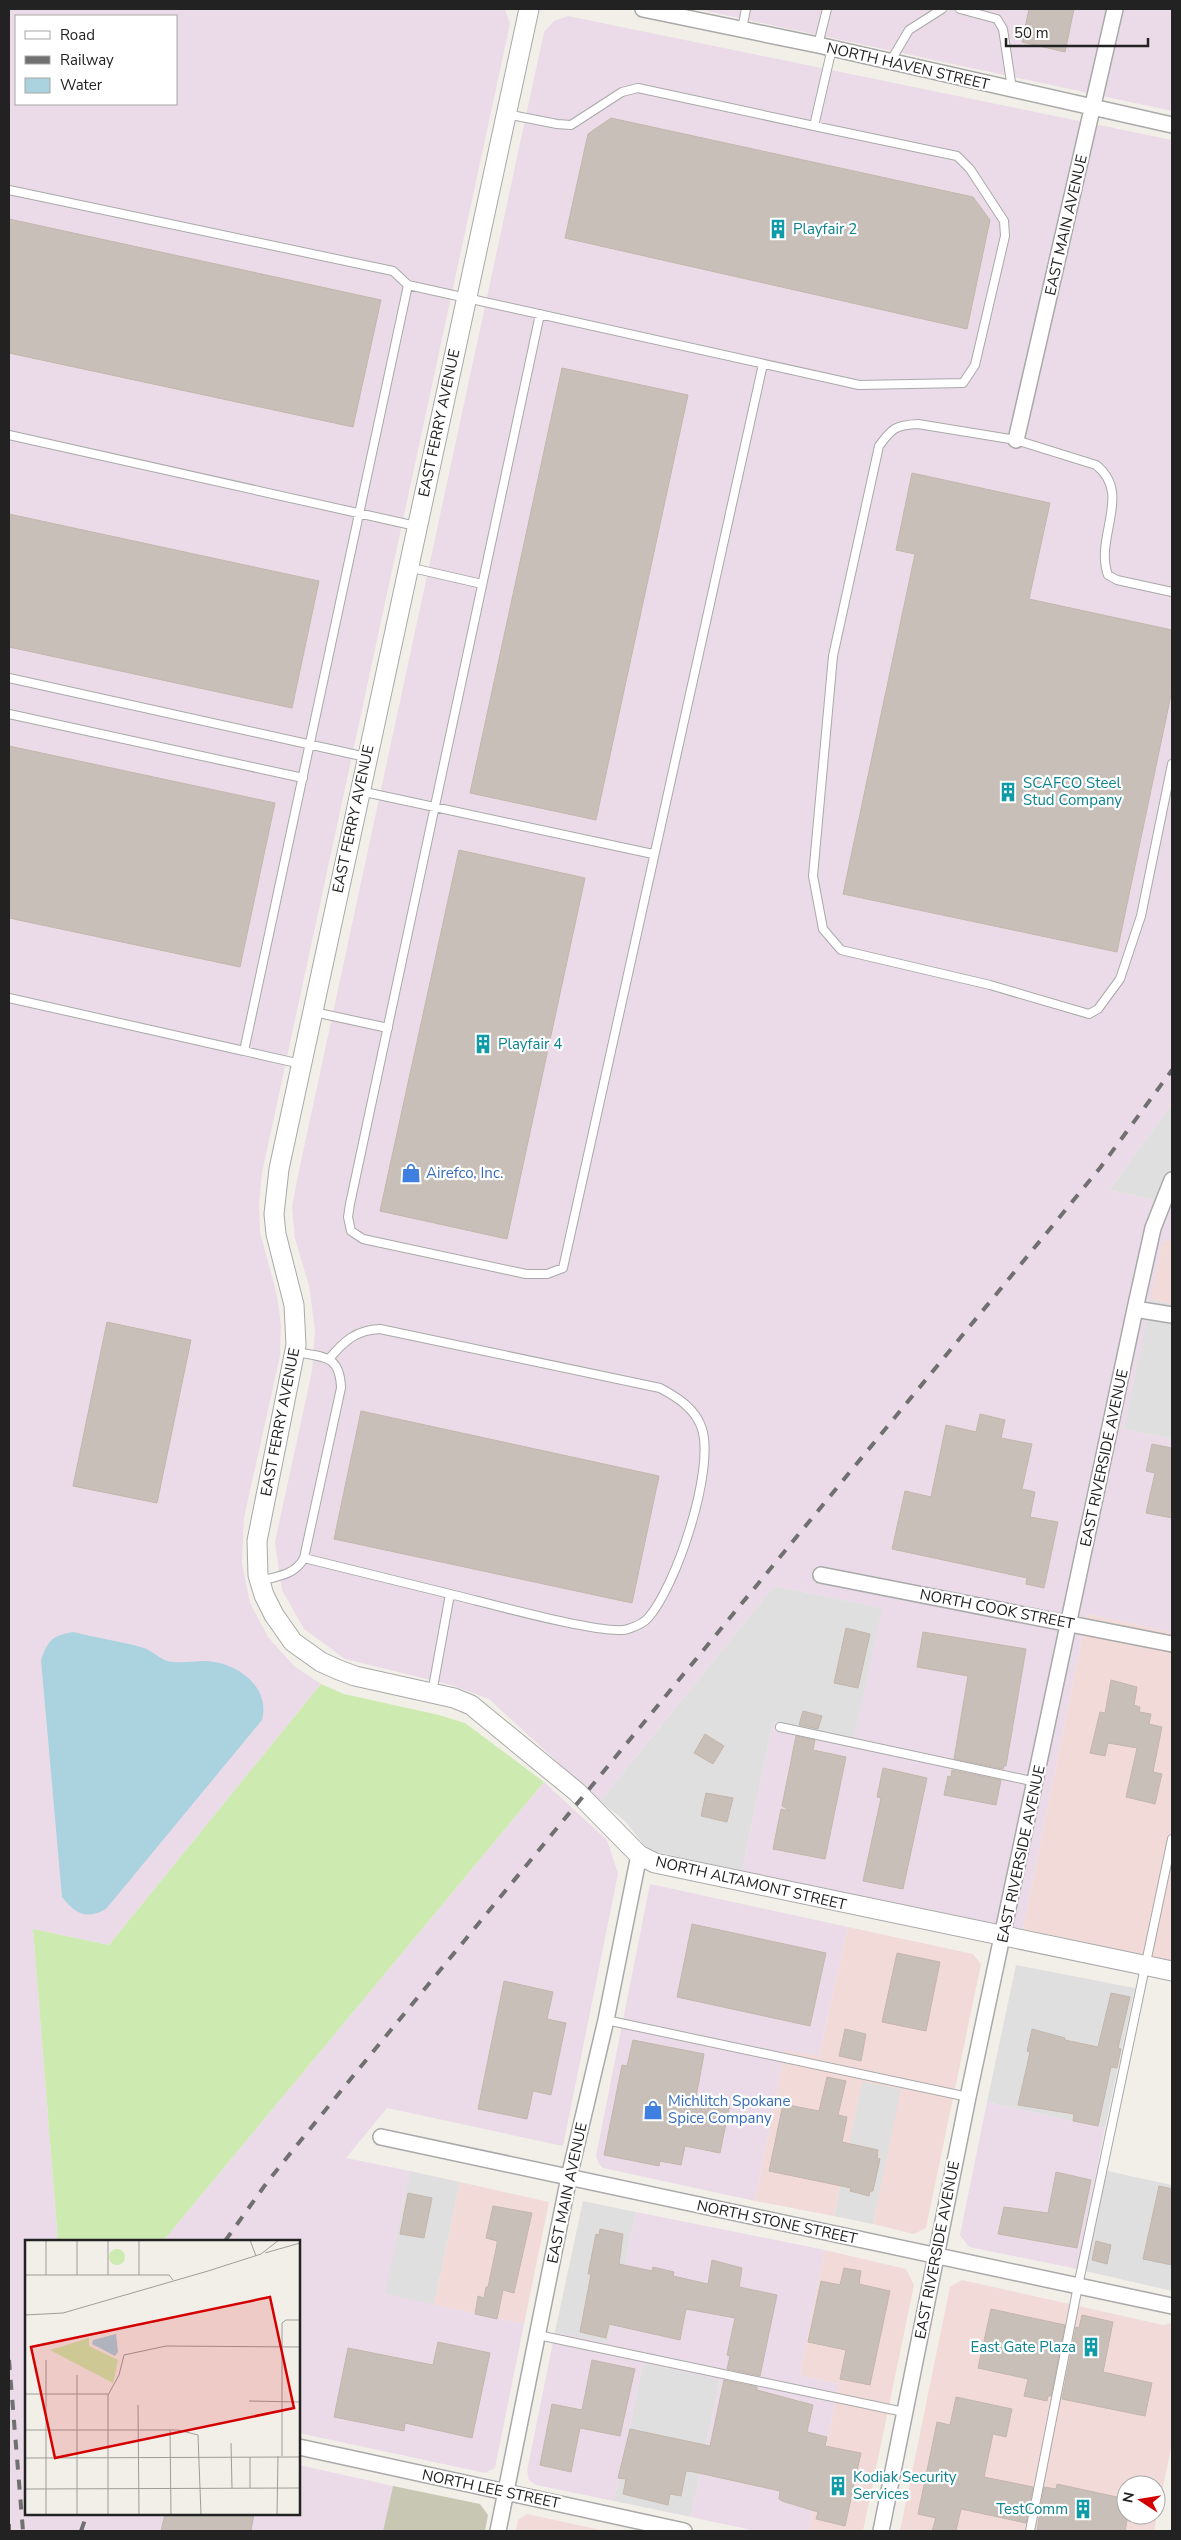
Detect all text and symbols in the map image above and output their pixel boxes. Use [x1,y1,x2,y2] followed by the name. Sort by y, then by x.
[15,15,178,105] legend
[1006,15,1148,47] scale bar
[1014,23,1049,43] text: 50 m
[60,25,95,45] text: Road
[825,38,991,94] street label: NORTH HAVEN STREET
[60,50,114,70] text: Railway
[60,75,103,95] text: Water
[1040,153,1092,297] street label: EAST MAIN AVENUE
[767,218,789,240] building icon: Playfair 2
[793,219,857,239] place label: Playfair 2
[414,347,464,499] street label: EAST FERRY AVENUE
[328,743,378,895] street label: EAST FERRY AVENUE
[1023,773,1122,810] place label: SCAFCO Steel Stud Company
[997,781,1019,803] building icon: SCAFCO Steel Stud Company
[472,1033,494,1055] building icon: Playfair 4
[498,1034,562,1054] place label: Playfair 4
[400,1162,422,1184] shop icon: Airefco, Inc.
[426,1163,503,1183] place label: Airefco, Inc.
[256,1346,304,1498] street label: EAST FERRY AVENUE
[1075,1367,1133,1549] street label: EAST RIVERSIDE AVENUE
[918,1584,1076,1634] street label: NORTH COOK STREET
[992,1763,1050,1945] street label: EAST RIVERSIDE AVENUE
[654,1851,848,1915] street label: NORTH ALTAMONT STREET
[668,2091,790,2128] place label: Michlitch Spokane Spice Company
[642,2099,664,2121] shop icon: Michlitch Spokane Spice Company
[542,2121,592,2265] street label: EAST MAIN AVENUE
[910,2159,964,2341] street label: EAST RIVERSIDE AVENUE
[695,2195,859,2249] street label: NORTH STONE STREET
[25,2240,300,2515] inset map
[1080,2336,1102,2358] building icon: East Gate Plaza
[971,2337,1076,2357] place label: East Gate Plaza
[420,2465,562,2513] street label: NORTH LEE STREET
[853,2467,957,2504] place label: Kodiak Security Services
[827,2475,849,2497] building icon: Kodiak Security Services
[1116,2475,1166,2525] north arrow
[1118,2490,1139,2505] text: N
[1072,2498,1094,2520] building icon: TestComm
[996,2499,1068,2519] place label: TestComm

